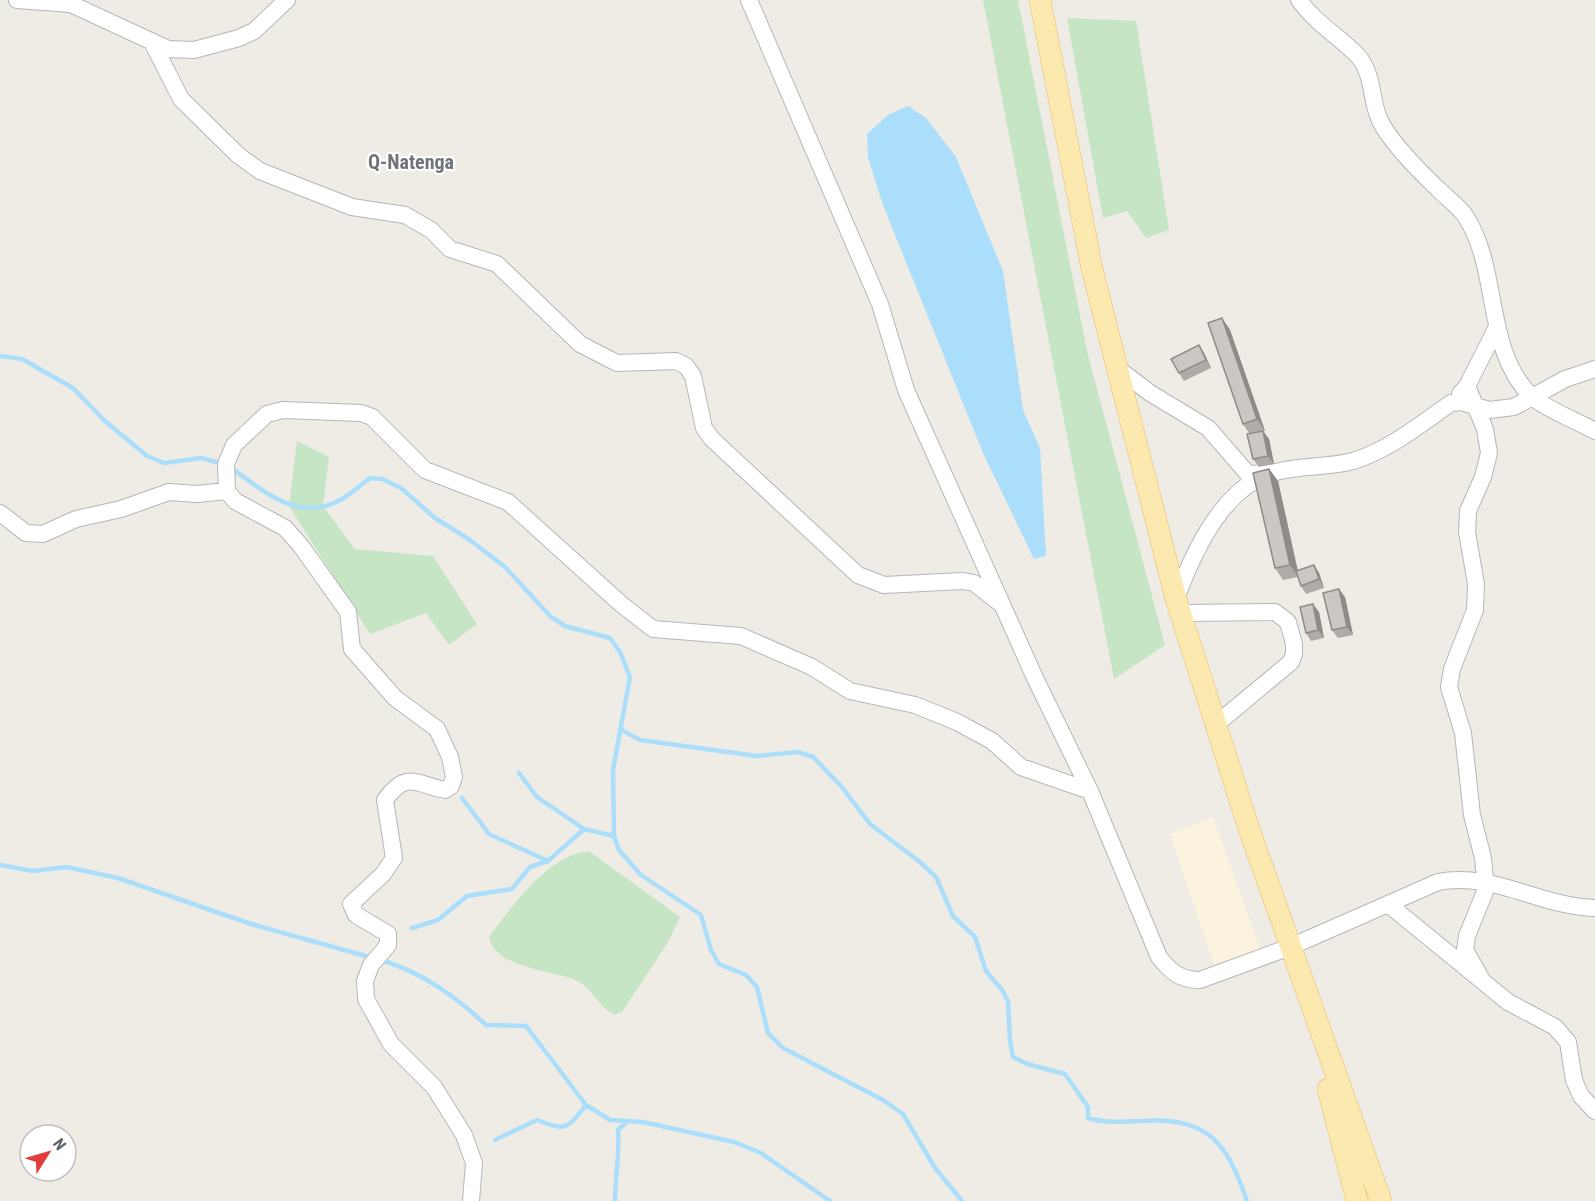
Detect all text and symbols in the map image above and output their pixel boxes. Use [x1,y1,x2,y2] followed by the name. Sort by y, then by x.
[368,150,454,174] district label: Q-Natenga
[18,1123,78,1183] north arrow
[49,1135,70,1154] text: N

